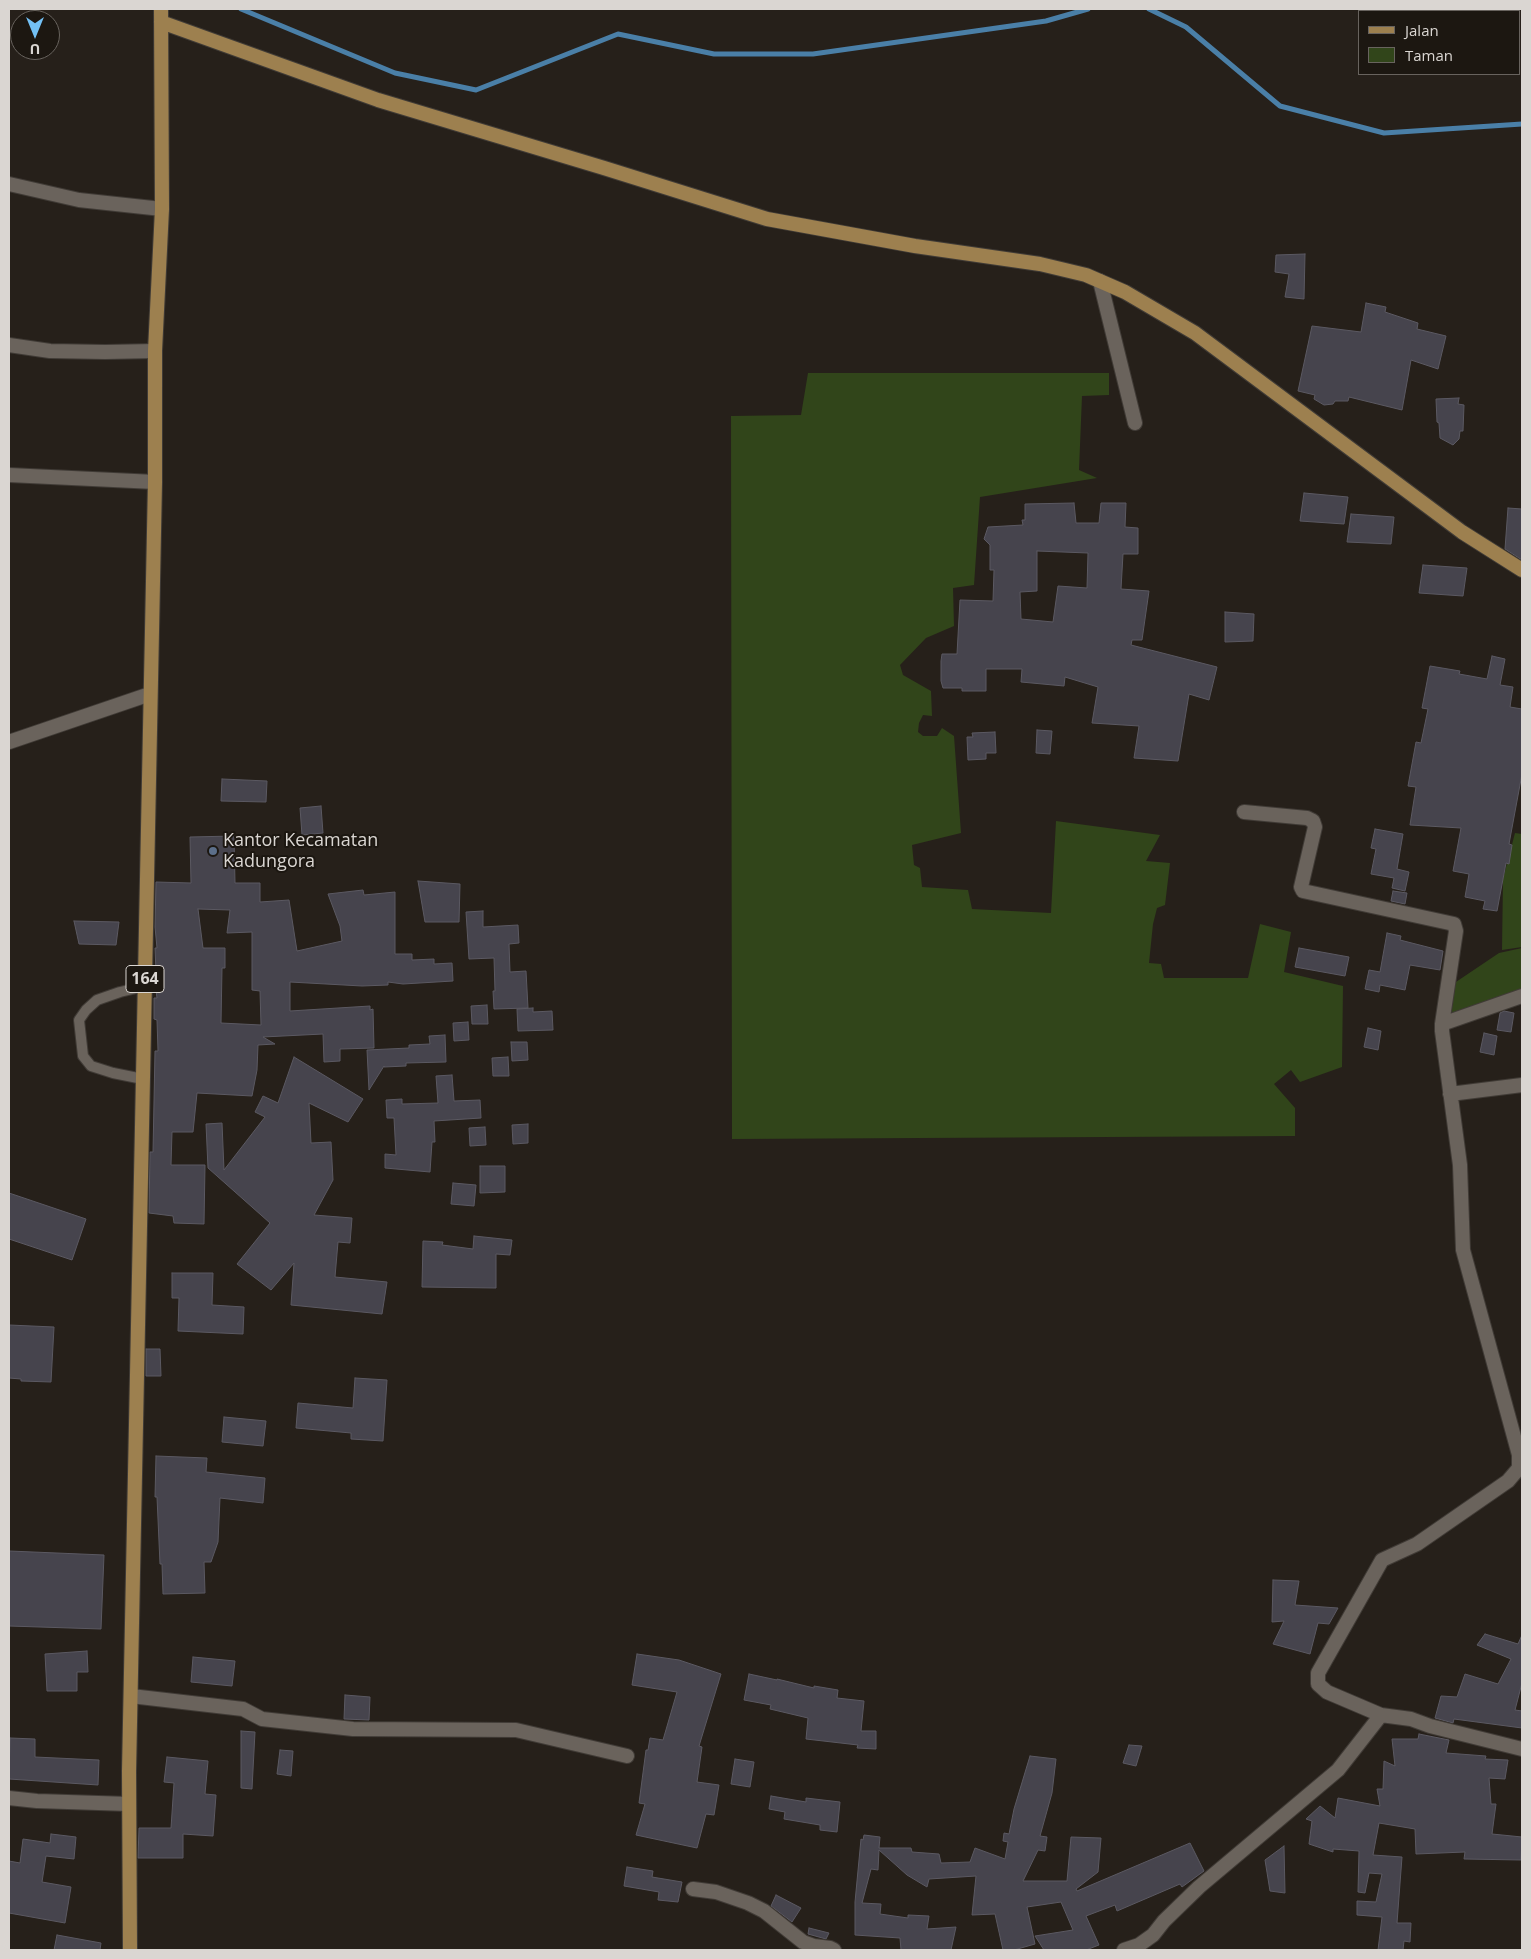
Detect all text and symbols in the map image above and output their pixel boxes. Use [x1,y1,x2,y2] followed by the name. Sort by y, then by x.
[10,10,60,60] north arrow
[1358,10,1521,75] legend
[1405,20,1439,40] text: Jalan
[30,40,40,59] text: U
[1405,45,1453,65] text: Taman
[223,830,378,872] place label: Kantor Kecamatan Kadungora
[207,845,219,857] marker: Kantor Kecamatan Kadungora
[126,966,164,992] road number: 164

